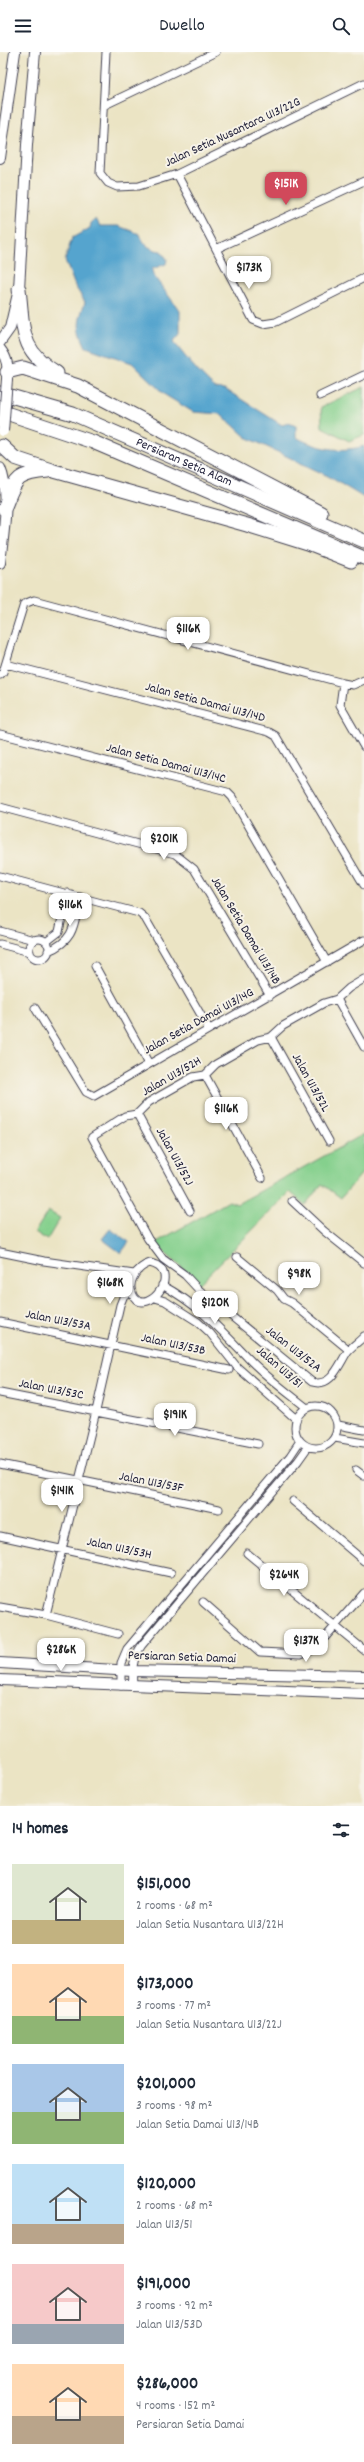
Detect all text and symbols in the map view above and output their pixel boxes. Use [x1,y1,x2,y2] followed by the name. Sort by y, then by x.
[159,14,205,39] text: Dwello
[12,15,34,37] icon: menu
[330,15,352,37] icon: search
[162,93,304,173] street label: Jalan Setia Nusantara U13/22G
[258,172,314,206] pin: $151K
[274,175,298,194] text: $151K
[221,256,277,290] pin: $173K
[236,259,262,278] text: $173K
[133,433,235,492] street label: Persiaran Setia Alam
[160,617,216,651] pin: $116K
[176,620,200,639] text: $116K
[143,678,267,728] street label: Jalan Setia Damai U13/14D
[104,739,228,789] street label: Jalan Setia Damai U13/14C
[136,827,192,861] pin: $201K
[150,830,178,849] text: $201K
[205,873,285,989] street label: Jalan Setia Damai U13/14B
[42,893,98,927] pin: $116K
[58,896,82,915] text: $116K
[140,984,258,1060] street label: Jalan Setia Damai U13/14G
[286,1050,334,1116] street label: Jalan U13/52L
[139,1052,205,1102] street label: Jalan U13/52H
[198,1097,254,1131] pin: $116K
[214,1100,238,1119] text: $116K
[150,1124,198,1190] street label: Jalan U13/52J
[275,1262,323,1296] pin: $98K
[287,1265,311,1284] text: $98K
[82,1271,138,1305] pin: $168K
[96,1274,124,1293] text: $168K
[187,1291,243,1325] pin: $120K
[201,1294,229,1313] text: $120K
[24,1305,92,1337] street label: Jalan U13/53A
[261,1322,325,1378] street label: Jalan U13/52A
[139,1329,207,1361] street label: Jalan U13/53B
[251,1342,307,1394] street label: Jalan U13/51
[17,1374,86,1406] street label: Jalan U13/53C
[147,1403,203,1437] pin: $191K
[163,1406,187,1425] text: $191K
[117,1467,185,1499] street label: Jalan U13/53F
[34,1479,90,1513] pin: $141K
[50,1482,74,1501] text: $141K
[85,1533,153,1565] street label: Jalan U13/53H
[256,1563,312,1597] pin: $264K
[269,1566,299,1585] text: $264K
[278,1629,334,1663] pin: $137K
[293,1632,319,1651] text: $137K
[33,1638,89,1672] pin: $286K
[46,1641,76,1660] text: $286K
[128,1647,237,1669] street label: Persiaran Setia Damai
[12,1818,68,1842] text: 14 homes
[330,1819,352,1841] icon: filters
[136,1873,191,1897] text: $151,000
[44,1880,92,1928] icon: home
[136,1897,213,1916] text: 2 rooms · 68 m²
[136,1916,284,1935] text: Jalan Setia Nusantara U13/22H
[136,1973,193,1997] text: $173,000
[44,1980,92,2028] icon: home
[136,1997,211,2016] text: 3 rooms · 77 m²
[136,2016,282,2035] text: Jalan Setia Nusantara U13/22J
[136,2073,196,2097] text: $201,000
[44,2080,92,2128] icon: home
[136,2097,212,2116] text: 3 rooms · 98 m²
[136,2116,259,2135] text: Jalan Setia Damai U13/14B
[136,2173,196,2197] text: $120,000
[44,2180,92,2228] icon: home
[136,2197,213,2216] text: 2 rooms · 68 m²
[136,2216,192,2235] text: Jalan U13/51
[136,2273,191,2297] text: $191,000
[44,2280,92,2328] icon: home
[136,2297,213,2316] text: 3 rooms · 92 m²
[136,2316,202,2335] text: Jalan U13/53D
[136,2373,198,2397] text: $286,000
[44,2380,92,2428] icon: home
[136,2397,215,2416] text: 4 rooms · 152 m²
[136,2416,244,2435] text: Persiaran Setia Damai

